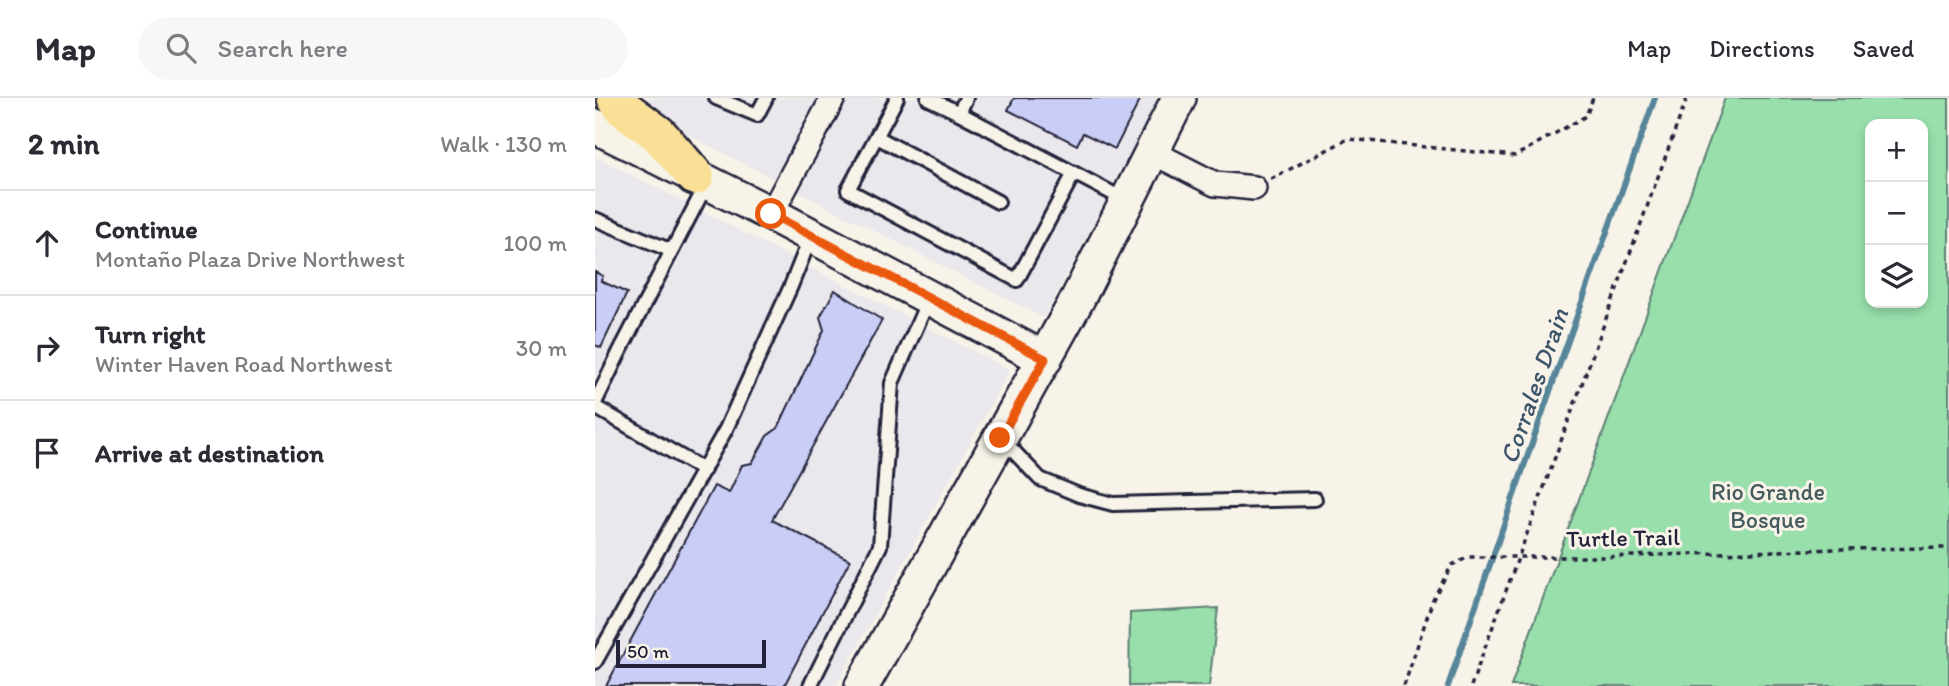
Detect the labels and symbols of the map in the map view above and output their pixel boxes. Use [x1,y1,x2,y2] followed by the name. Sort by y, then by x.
[755,198,786,229] route start
[1492,304,1576,468] water label: Corrales Drain
[984,422,1015,453] route end
[1711,477,1825,534] park label: Rio Grande Bosque
[1566,522,1680,553] street label: Turtle Trail
[616,637,767,669] scale bar

